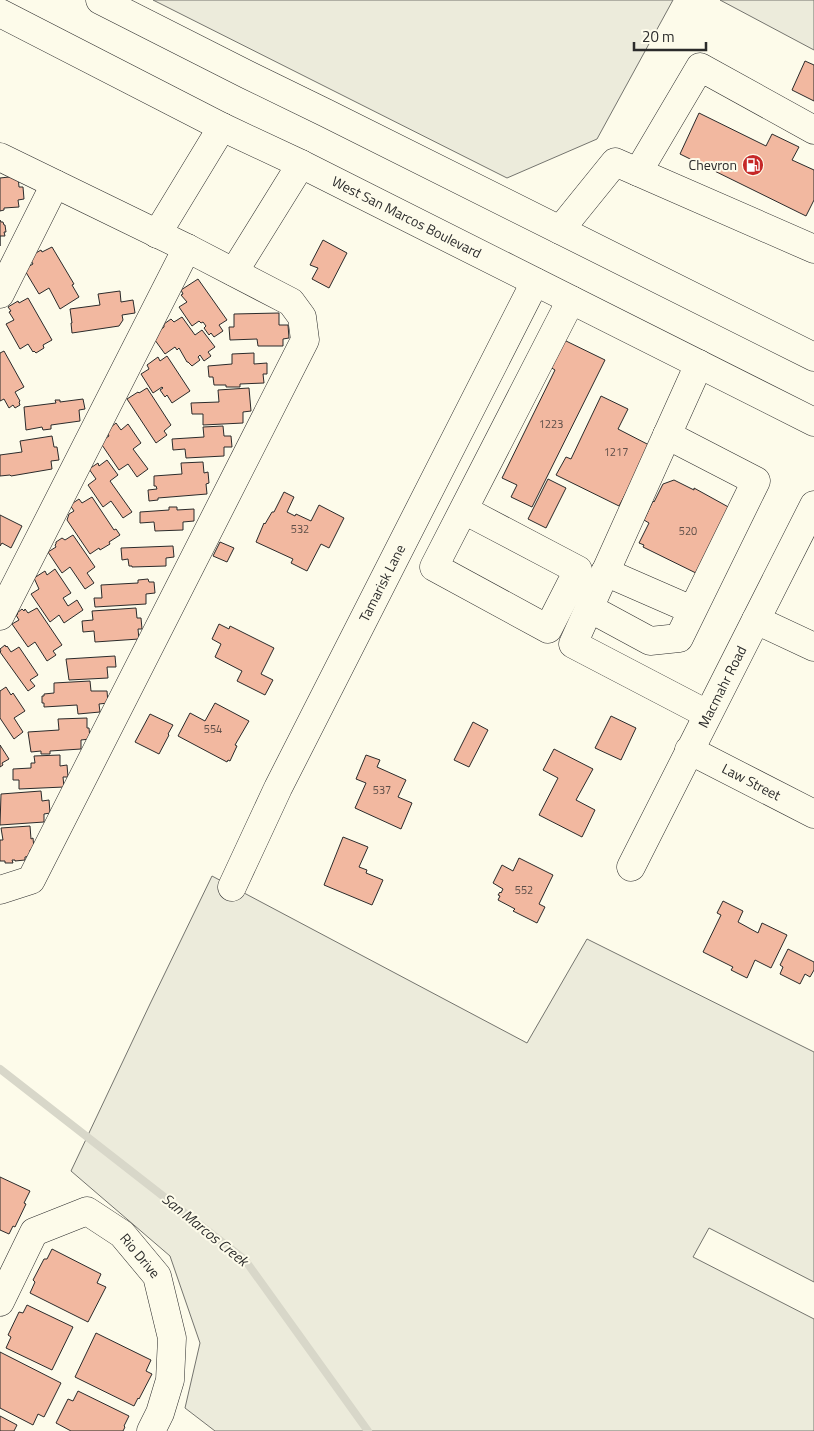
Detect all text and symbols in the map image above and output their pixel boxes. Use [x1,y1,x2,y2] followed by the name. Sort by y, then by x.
[634,20,706,52] scale bar
[642,25,675,48] text: 20 m
[741,153,765,177] fuel station icon: Chevron
[689,154,737,175] place label: Chevron
[328,170,485,263] street label: West San Marcos Boulevard
[539,416,563,432] house number: 1223
[604,444,628,460] house number: 1217
[291,521,309,537] house number: 532
[679,523,697,539] house number: 520
[353,540,410,625] street label: Tamarisk Lane
[692,642,751,731] street label: Macmahr Road
[204,721,222,737] house number: 554
[718,758,785,805] street label: Law Street
[373,782,391,798] house number: 537
[515,882,533,898] house number: 552
[157,1188,255,1273] water label: San Marcos Creek
[116,1228,165,1282] street label: Rio Drive

